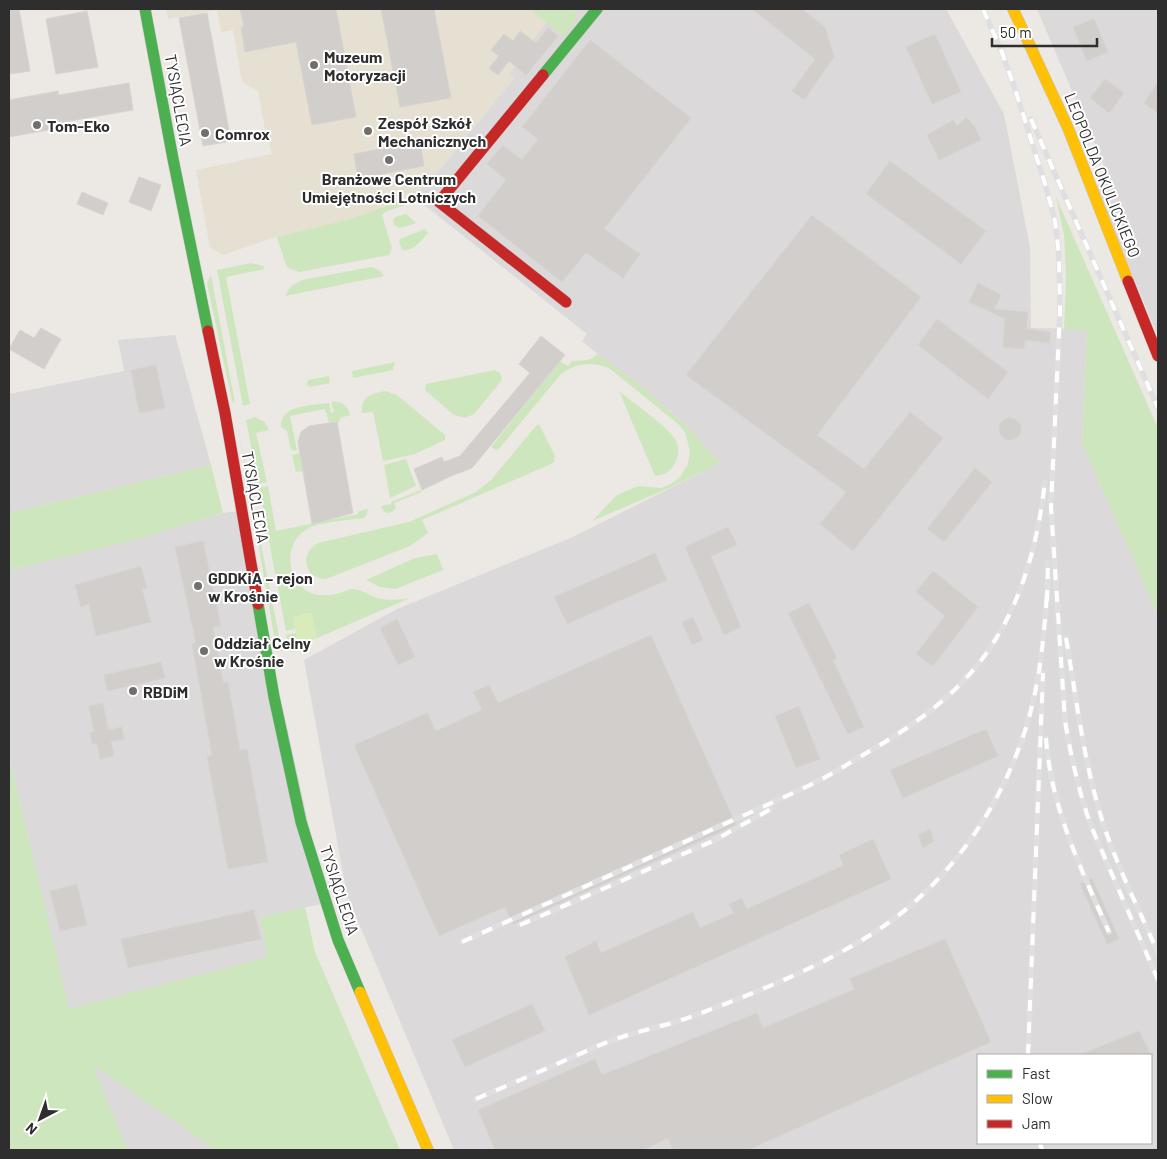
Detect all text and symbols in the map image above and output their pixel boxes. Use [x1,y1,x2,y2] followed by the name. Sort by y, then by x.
[992,15,1097,47] scale bar
[1000,23,1032,41] text: 50 m
[324,47,406,84] place label: Muzeum Motoryzacji
[162,53,196,148] street label: TYSIĄCLECIA
[308,59,320,71] marker: Muzeum Motoryzacji
[1061,90,1145,260] street label: LEOPOLDA OKULICKIEGO
[378,113,486,150] place label: Zespół Szkół Mechanicznych
[47,116,110,135] place label: Tom-Eko
[31,119,43,131] marker: Tom-Eko
[215,124,270,143] place label: Comrox
[362,125,374,137] marker: Zespół Szkół Mechanicznych
[199,127,211,139] marker: Comrox
[383,154,395,166] marker: Branżowe Centrum Umiejętności Lotniczych
[302,169,476,206] place label: Branżowe Centrum Umiejętności Lotniczych
[239,450,273,545] street label: TYSIĄCLECIA
[208,568,313,605] place label: GDDKiA – rejon w Krośnie
[192,580,204,592] marker: GDDKiA – rejon w Krośnie
[214,633,311,670] place label: Oddział Celny w Krośnie
[198,645,210,657] marker: Oddział Celny w Krośnie
[143,682,188,701] place label: RBDiM
[127,685,139,697] marker: RBDiM
[317,843,363,937] street label: TYSIĄCLECIA
[977,1054,1152,1144] legend
[1022,1064,1050,1082] text: Fast
[1022,1089,1053,1107] text: Slow
[15,1094,65,1144] north arrow
[1022,1114,1051,1132] text: Jam
[22,1120,40,1139] text: N

